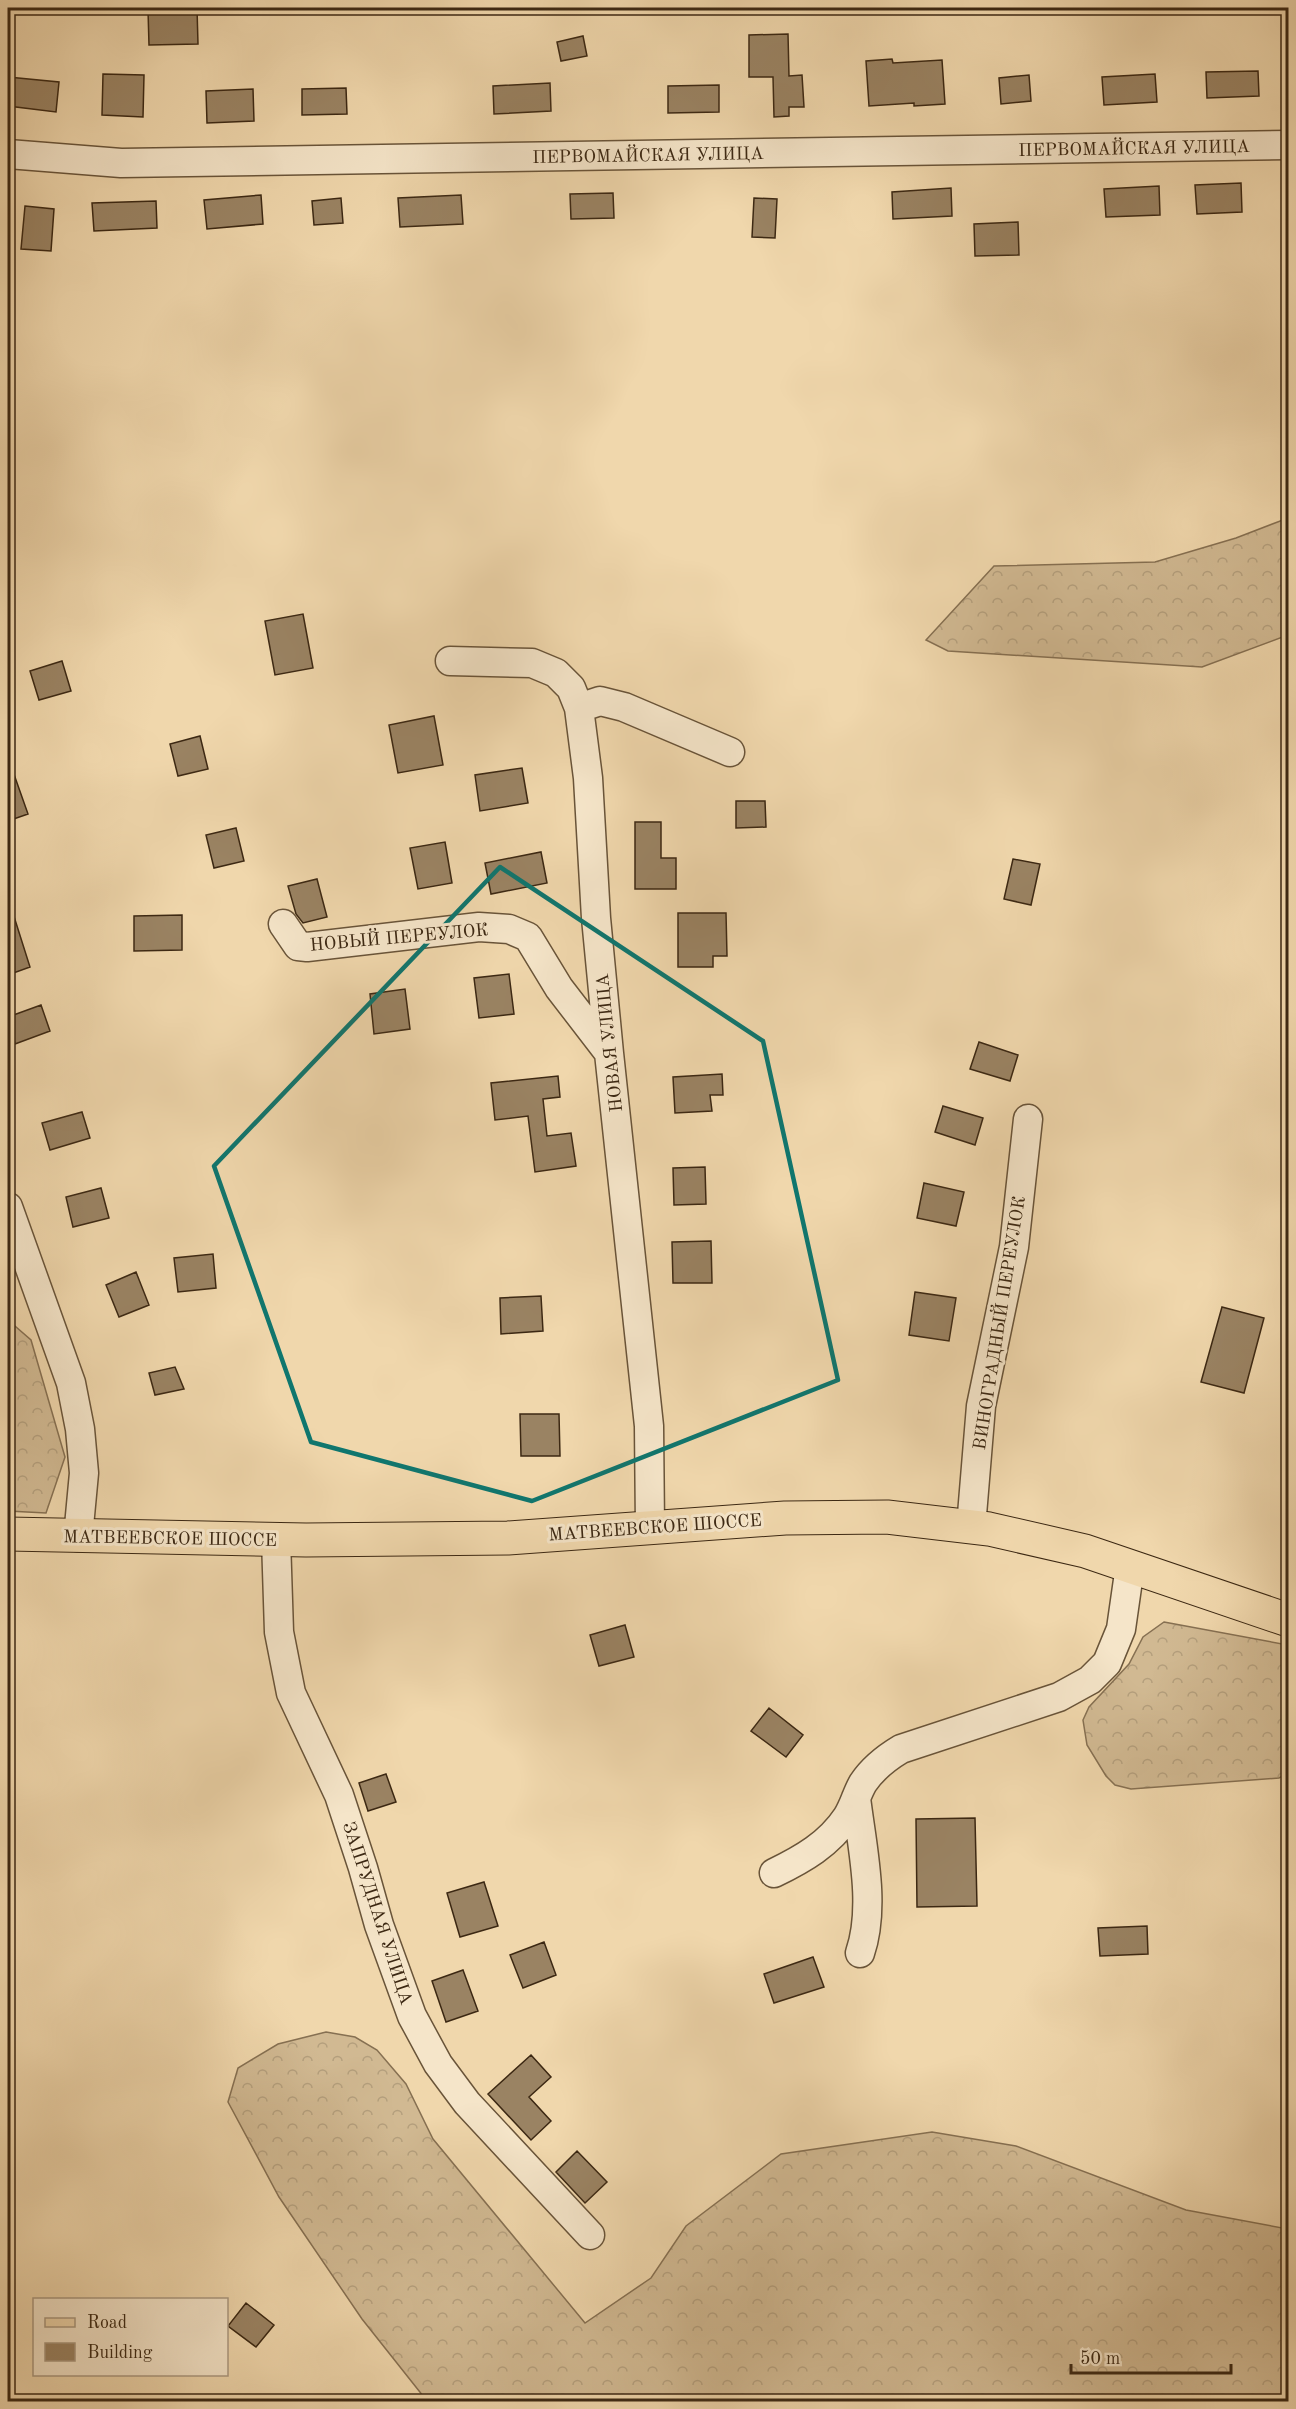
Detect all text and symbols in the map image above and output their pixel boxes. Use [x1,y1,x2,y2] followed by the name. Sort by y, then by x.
[1018,134,1250,160] street label: ПЕРВОМАЙСКАЯ УЛИЦА
[532,141,764,167] street label: ПЕРВОМАЙСКАЯ УЛИЦА
[309,917,489,955] street label: НОВЫЙ ПЕРЕУЛОК
[594,973,626,1113] street label: НОВАЯ УЛИЦА
[967,1194,1029,1452] street label: ВИНОГРАДНЫЙ ПЕРЕУЛОК
[548,1512,762,1544] street label: МАТВЕЕВСКОЕ ШОССЕ
[63,1528,277,1550] street label: МАТВЕЕВСКОЕ ШОССЕ
[339,1820,415,2007] street label: ЗАПРУДНАЯ УЛИЦА
[33,2298,228,2376] legend
[87,2314,127,2332] text: Road
[1071,2337,1232,2375] scale bar
[87,2344,153,2362] text: Building
[1080,2350,1120,2368] text: 50 m

